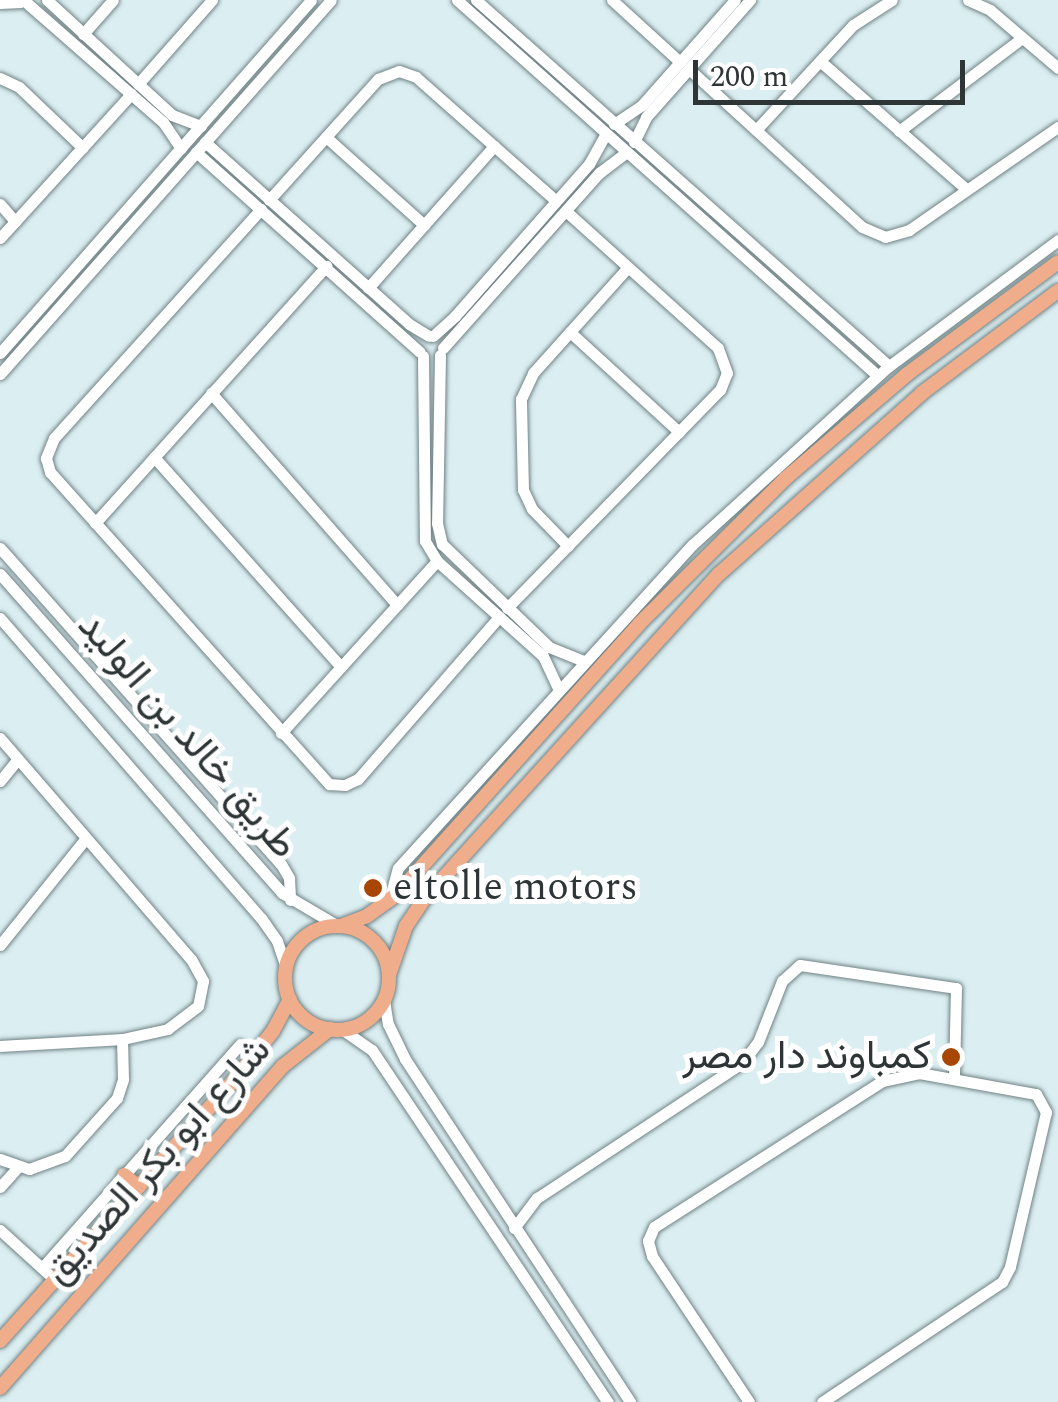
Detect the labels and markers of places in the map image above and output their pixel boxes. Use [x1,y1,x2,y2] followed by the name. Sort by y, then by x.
[393,864,638,912] place label: eltolle motors
[362,877,384,899] marker: eltolle motors
[682,1033,931,1081] place label: كمباوند دار مصر
[940,1046,962,1068] marker: كمباوند دار مصر

